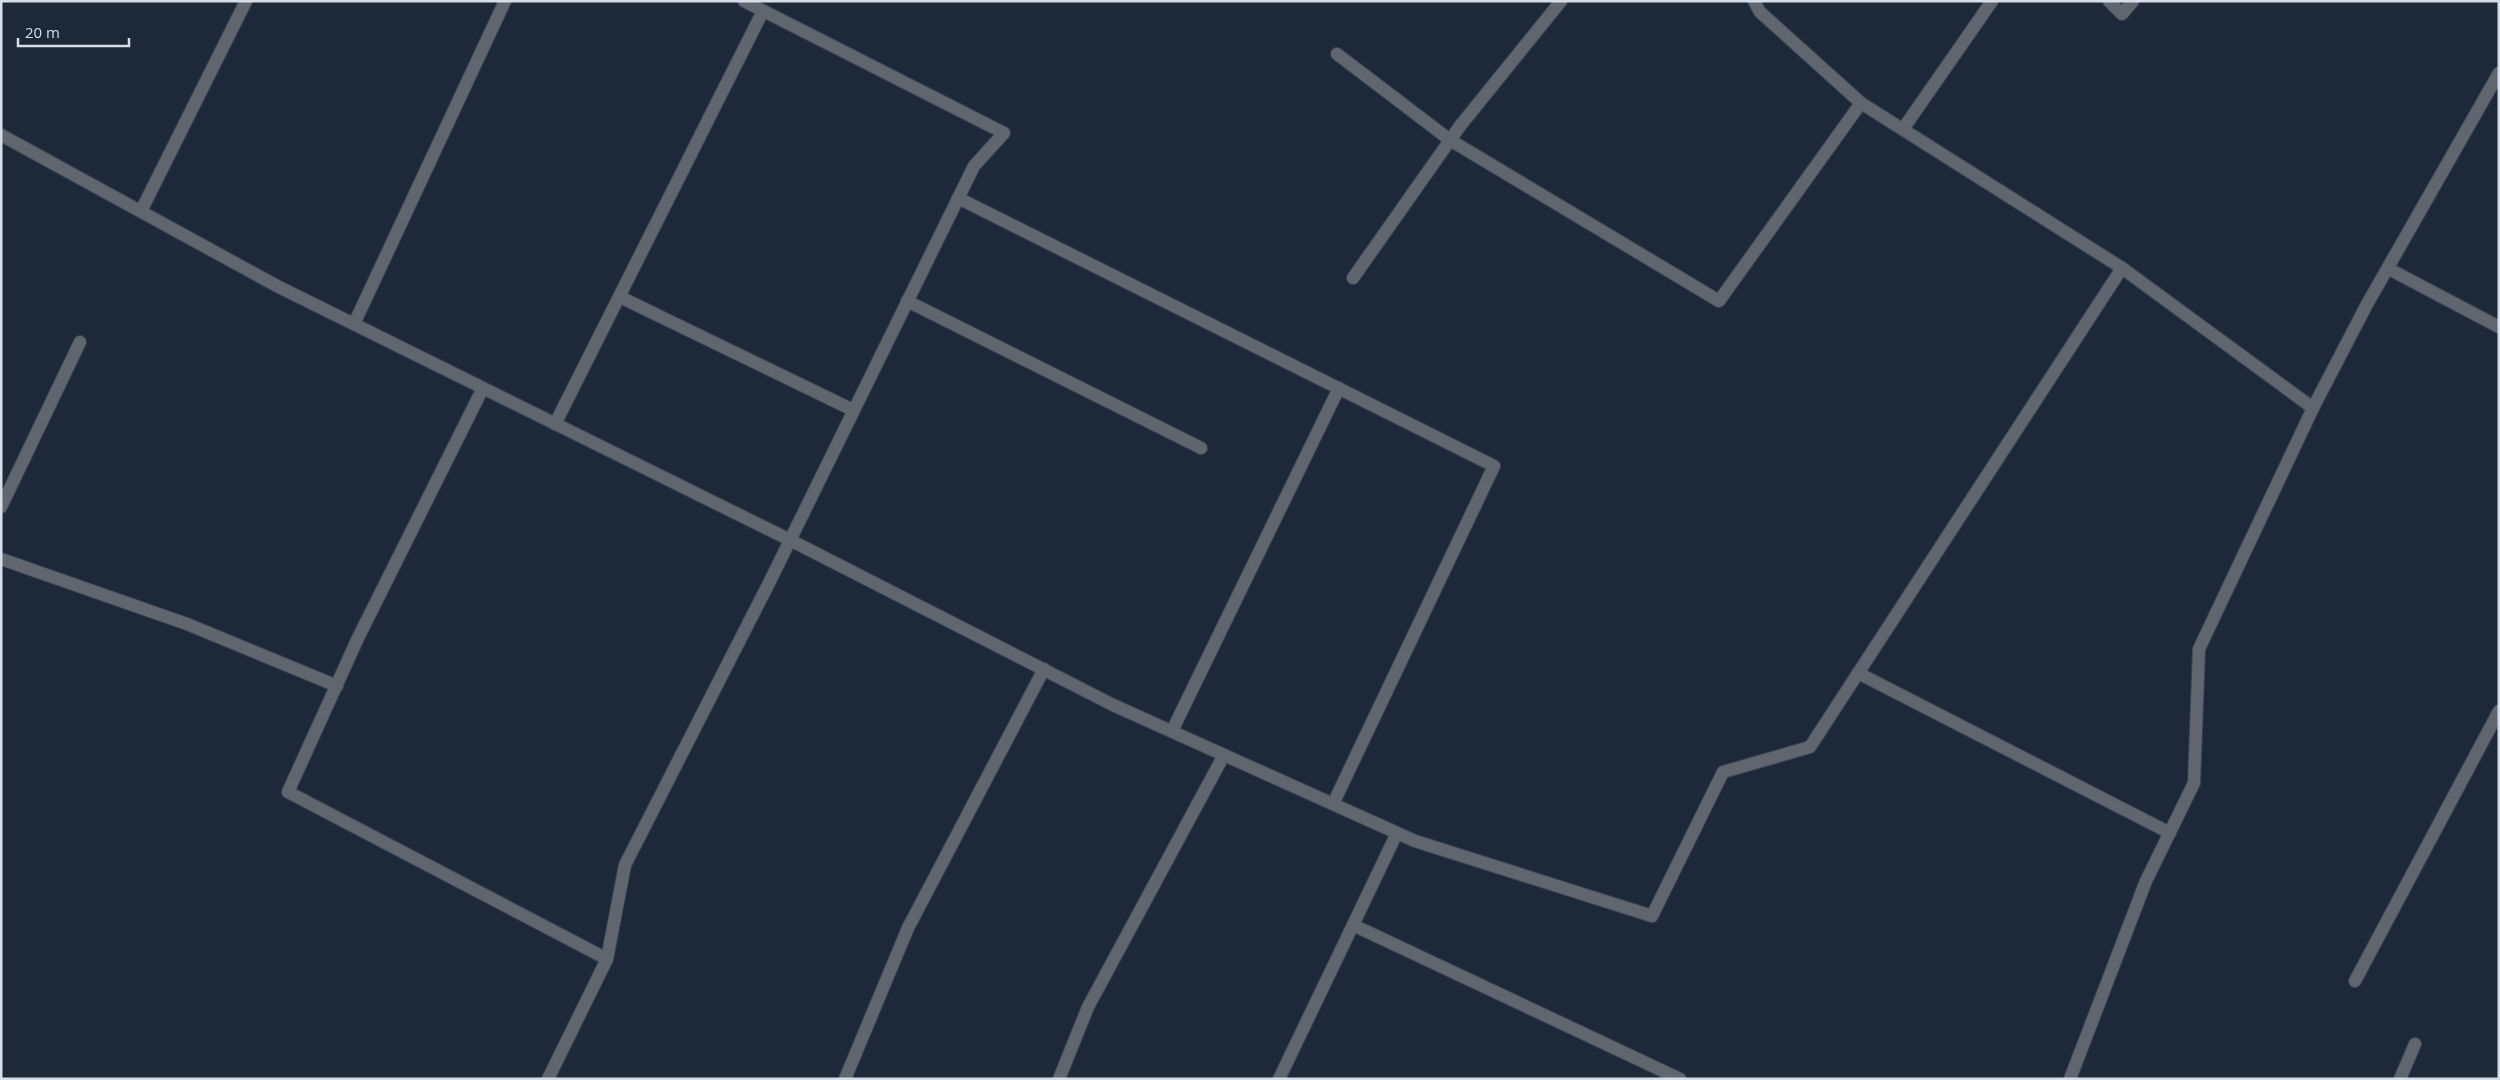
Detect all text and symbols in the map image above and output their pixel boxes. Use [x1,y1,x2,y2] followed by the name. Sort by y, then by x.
[18,15,129,47] scale bar
[25,22,60,42] text: 20 m

